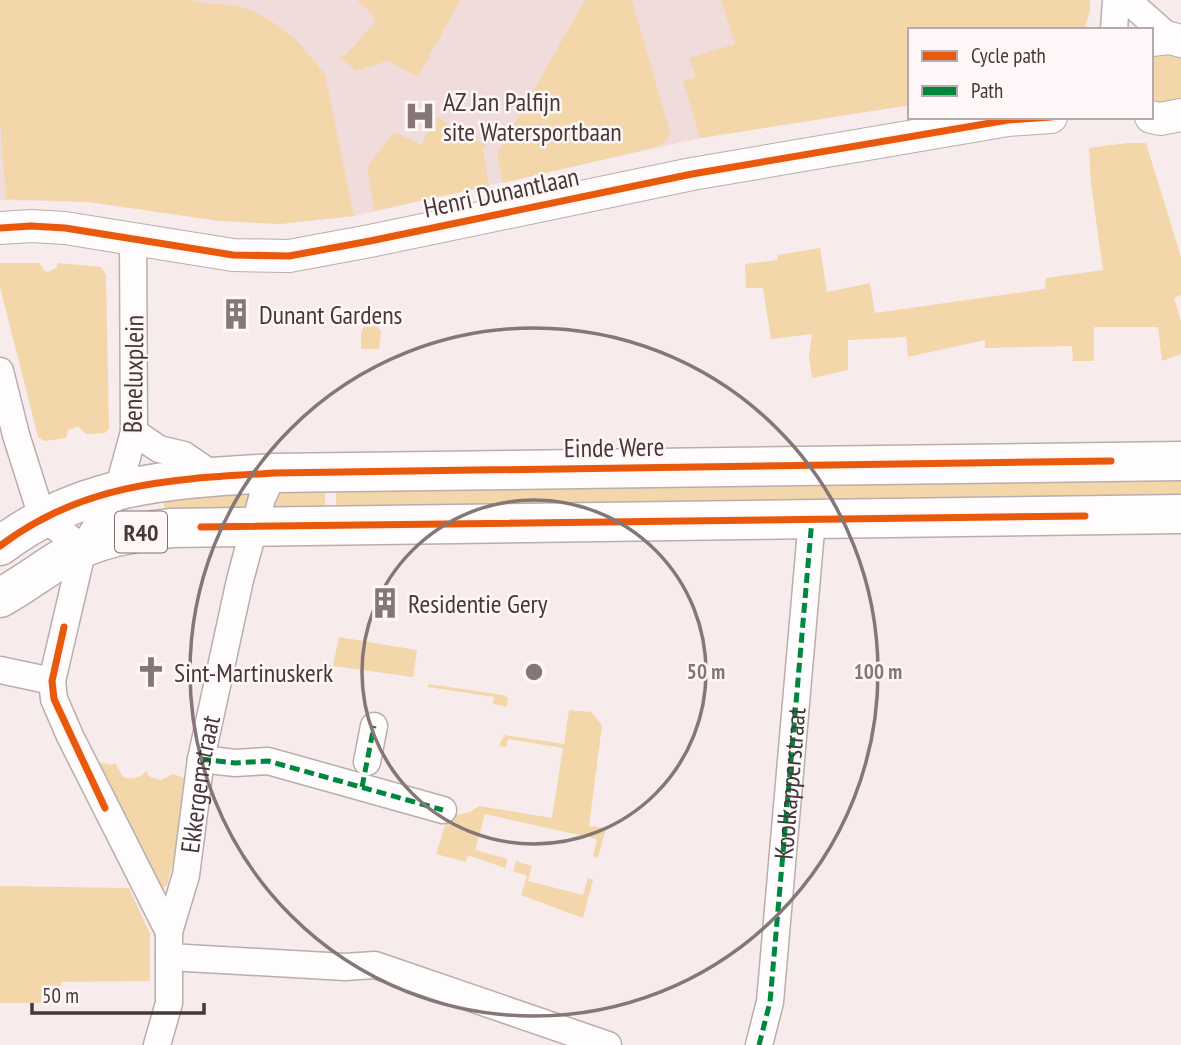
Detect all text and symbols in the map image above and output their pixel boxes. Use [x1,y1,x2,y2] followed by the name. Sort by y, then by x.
[908,28,1153,119] legend
[971,42,1046,69] text: Cycle path
[971,77,1003,104] text: Path
[443,85,622,148] place label: AZ Jan Palfijn site Watersportbaan
[403,99,437,133] hospital icon: AZ Jan Palfijn site Watersportbaan
[420,159,582,225] street label: Henri Dunantlaan
[219,297,253,331] building icon: Dunant Gardens
[259,298,402,331] place label: Dunant Gardens
[115,315,151,433] street label: Beneluxplein
[563,430,665,464] street label: Einde Were
[115,512,167,552] road number: R40
[368,586,402,620] building icon: Residentie Gery
[408,587,548,620] place label: Residentie Gery
[134,655,168,689] church icon: Sint-Martinuskerk
[174,656,333,689] place label: Sint-Martinuskerk
[687,658,725,685] text: 50 m
[854,658,902,685] text: 100 m
[522,660,546,684] centre of rings
[766,706,812,861] street label: Koolkapperstraat
[173,712,227,855] street label: Ekkergemstraat
[32,972,203,1016] scale bar
[42,982,79,1009] text: 50 m

